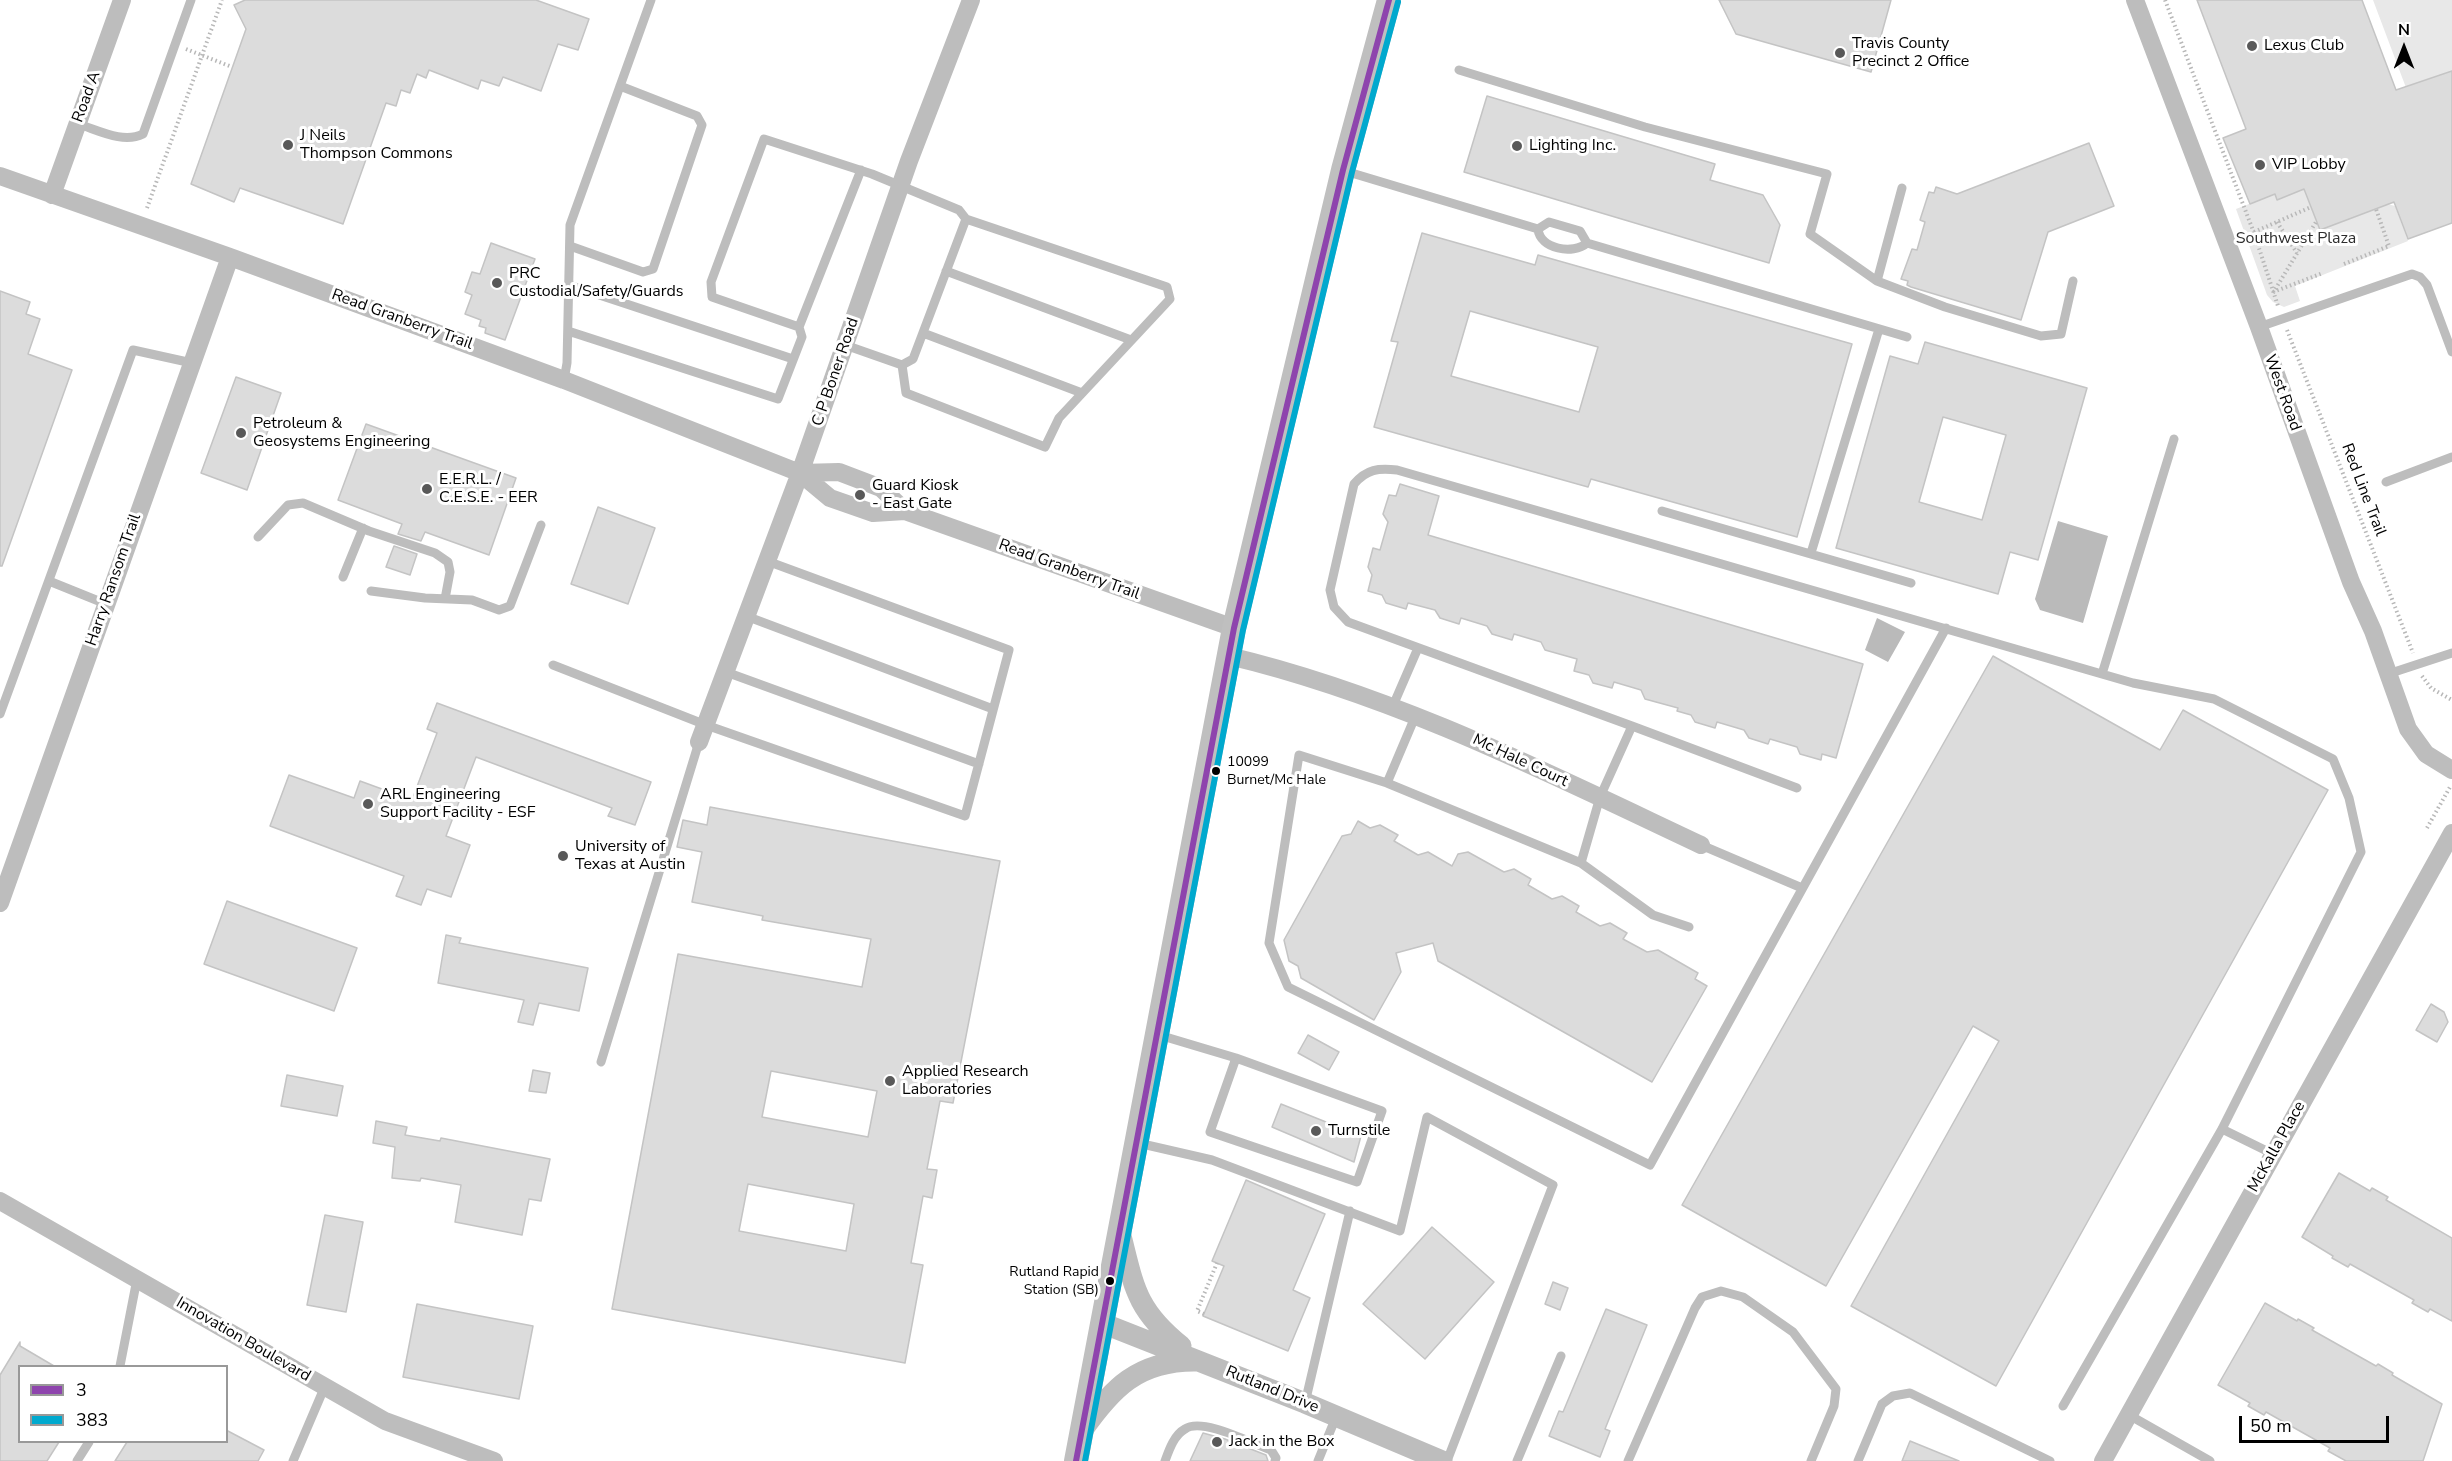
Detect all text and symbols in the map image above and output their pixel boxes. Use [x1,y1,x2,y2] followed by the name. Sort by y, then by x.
[2374,18,2434,78] north arrow
[2398,19,2410,41] text: N
[1852,34,1969,72] place label: Travis County Precinct 2 Office
[2264,36,2344,56] place label: Lexus Club
[2245,39,2259,53] marker: Lexus Club
[1833,46,1847,60] marker: Travis County Precinct 2 Office
[69,69,105,125] street label: Road A
[300,126,453,164] place label: J Neils Thompson Commons
[1529,136,1616,156] place label: Lighting Inc.
[281,138,295,152] marker: J Neils Thompson Commons
[1510,139,1524,153] marker: Lighting Inc.
[2272,155,2346,175] place label: VIP Lobby
[2253,158,2267,172] marker: VIP Lobby
[2236,229,2356,249] park label: Southwest Plaza
[509,264,683,302] place label: PRC Custodial/Safety/Guards
[490,276,504,290] marker: PRC Custodial/Safety/Guards
[329,286,475,354] street label: Read Granberry Trail
[808,315,864,429] street label: C P Boner Road
[2259,352,2305,434] street label: West Road
[253,414,430,452] place label: Petroleum & Geosystems Engineering
[234,426,248,440] marker: Petroleum & Geosystems Engineering
[2337,441,2389,539] street label: Red Line Trail
[439,470,538,508] place label: E.E.R.L. / C.E.S.E. - EER
[872,476,958,514] place label: Guard Kiosk - East Gate
[420,482,434,496] marker: E.E.R.L. / C.E.S.E. - EER
[853,488,867,502] marker: Guard Kiosk - East Gate
[82,511,146,649] street label: Harry Ransom Trail
[996,536,1142,604] street label: Read Granberry Trail
[1469,731,1571,791] street label: Mc Hale Court
[1227,755,1326,788] place label: 10099 Burnet/Mc Hale
[1210,765,1222,777] marker: 10099 Burnet/Mc Hale
[380,785,535,823] place label: ARL Engineering Support Facility - ESF
[361,797,375,811] marker: ARL Engineering Support Facility - ESF
[575,837,685,875] place label: University of Texas at Austin
[556,849,570,863] marker: University of Texas at Austin
[902,1062,1029,1100] place label: Applied Research Laboratories
[883,1074,897,1088] marker: Applied Research Laboratories
[2244,1098,2310,1196] street label: McKalla Place
[1328,1121,1390,1141] place label: Turnstile
[1309,1124,1323,1138] marker: Turnstile
[1009,1265,1099,1298] place label: Rutland Rapid Station (SB)
[1104,1275,1116,1287] marker: Rutland Rapid Station (SB)
[172,1294,314,1386] street label: Innovation Boulevard
[1223,1363,1321,1417] street label: Rutland Drive
[18,1365,228,1443] legend
[76,1378,87,1402] text: 3
[2242,1404,2392,1442] scale bar
[76,1408,108,1432] text: 383
[2250,1414,2292,1438] text: 50 m
[1229,1432,1334,1452] place label: Jack in the Box
[1210,1435,1224,1449] marker: Jack in the Box

